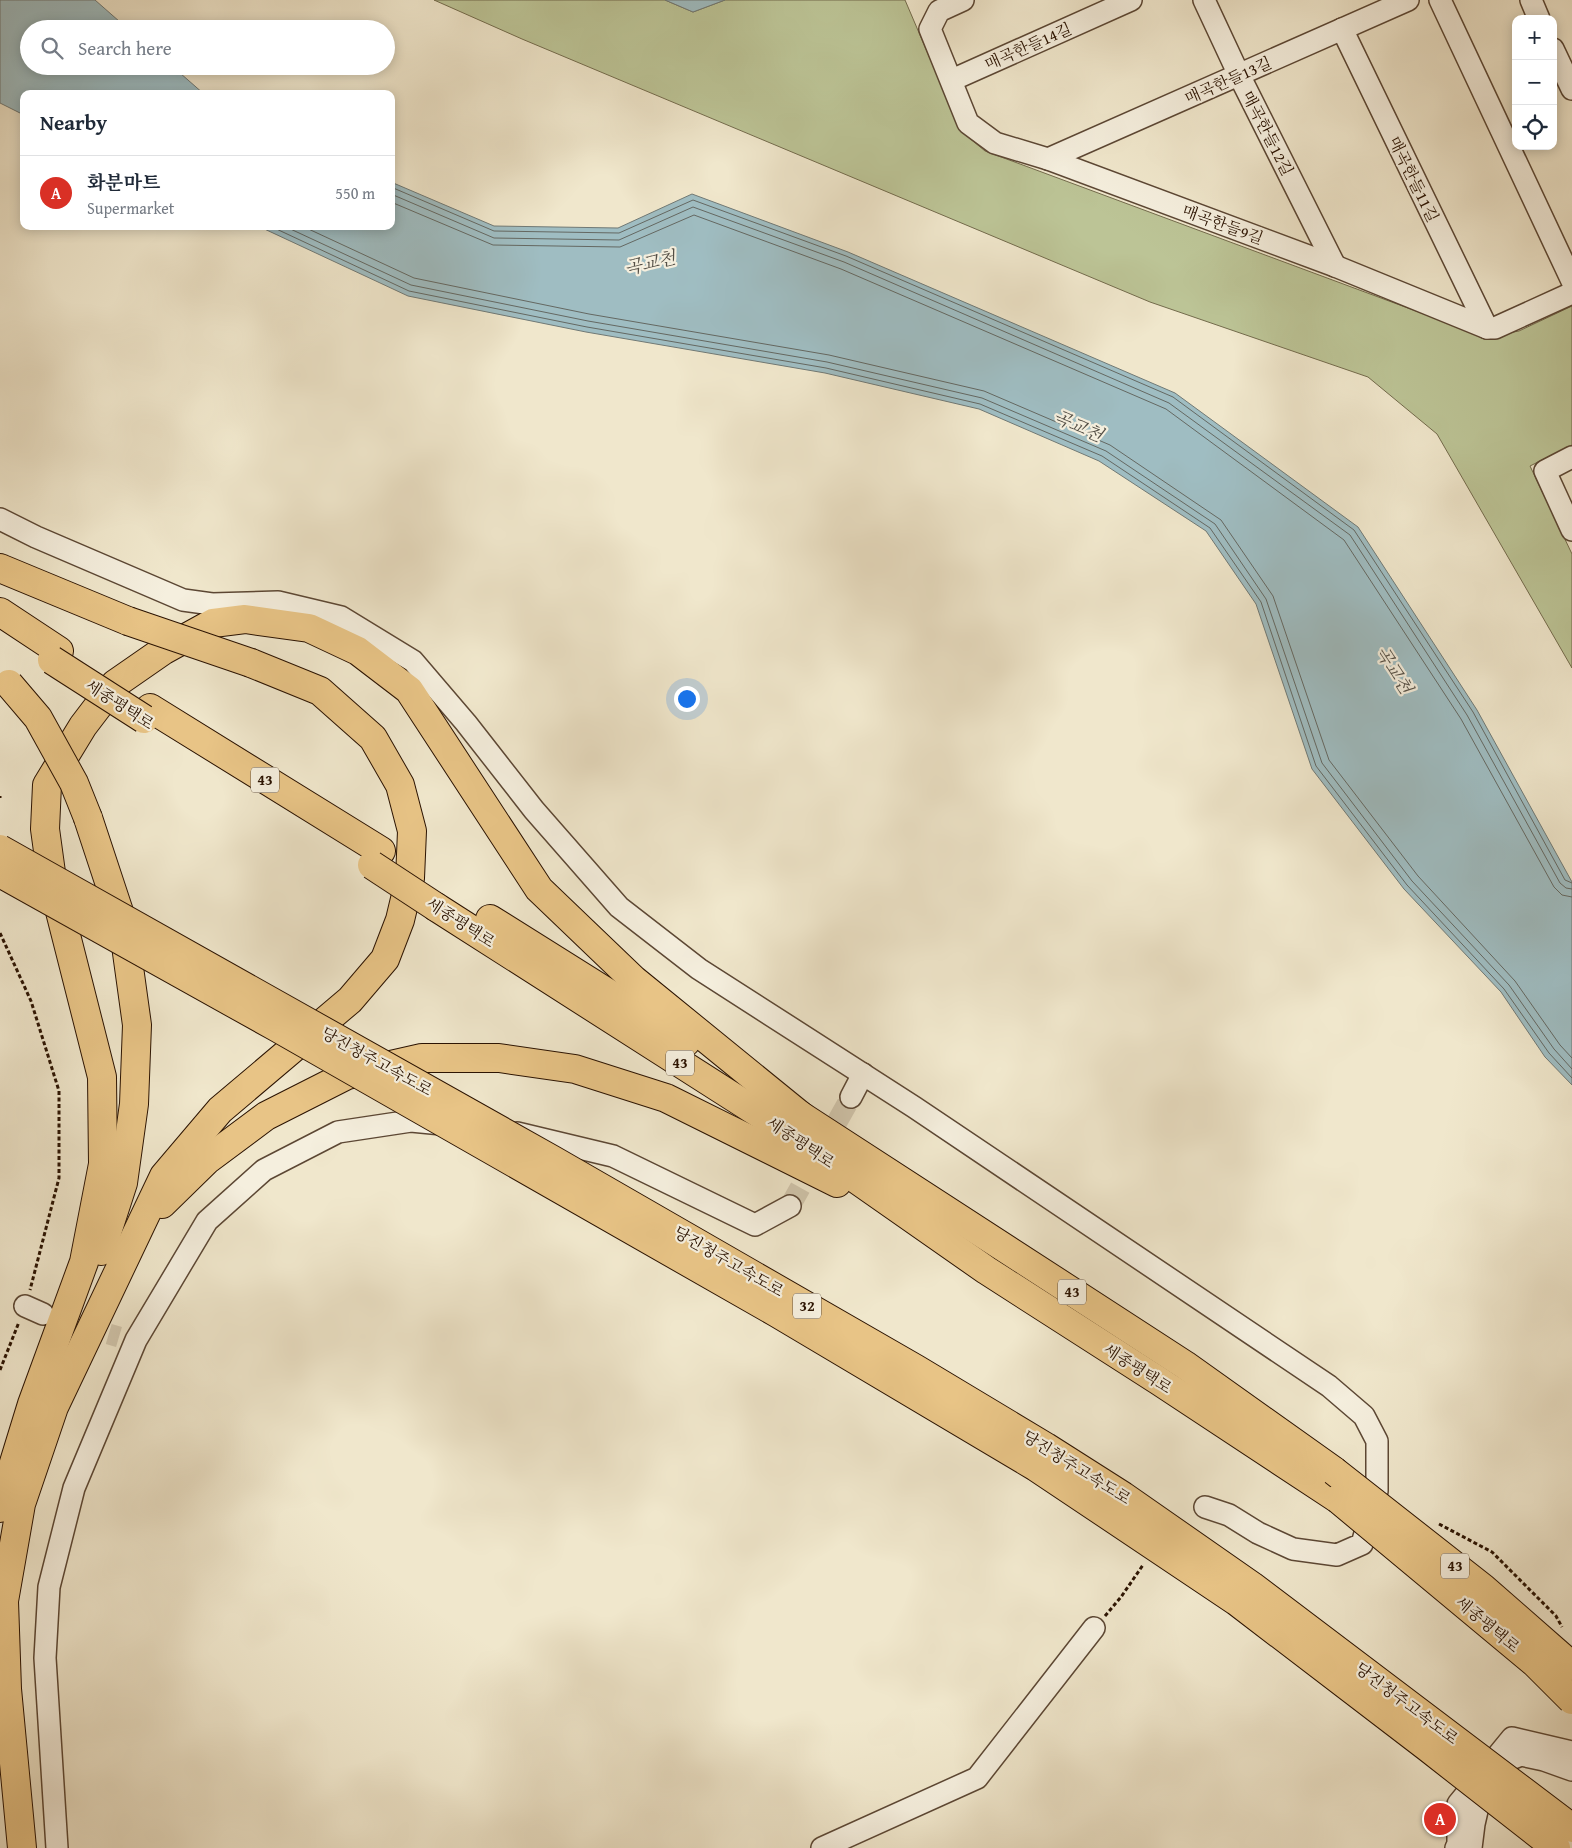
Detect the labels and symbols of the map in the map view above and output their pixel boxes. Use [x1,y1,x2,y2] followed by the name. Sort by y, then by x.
[981,16,1075,76] street label: 매곡한들14길
[1181,50,1275,110] street label: 매곡한들13길
[1236,86,1300,180] street label: 매곡한들12길
[1383,132,1445,226] street label: 매곡한들11길
[1179,198,1267,250] street label: 매곡한들9길
[621,243,680,282] water label: 곡교천
[1049,403,1109,449] water label: 곡교천
[1369,640,1421,700] water label: 곡교천
[81,673,159,735] street label: 세종평택로
[674,686,700,712] your location
[251,768,279,792] road number: 43
[422,891,500,953] street label: 세종평택로
[317,1021,437,1102] street label: 당진청주고속도로
[666,1050,694,1076] road number: 43
[762,1110,840,1174] street label: 세종평택로
[669,1220,789,1303] street label: 당진청주고속도로
[1058,1280,1086,1304] road number: 43
[793,1294,821,1318] road number: 32
[1099,1337,1177,1399] street label: 세종평택로
[1018,1424,1136,1510] street label: 당진청주고속도로
[1441,1554,1469,1578] road number: 43
[1451,1590,1526,1658] street label: 세종평택로
[1350,1656,1464,1750] street label: 당진청주고속도로
[1424,1800,1456,1838] pin: A

